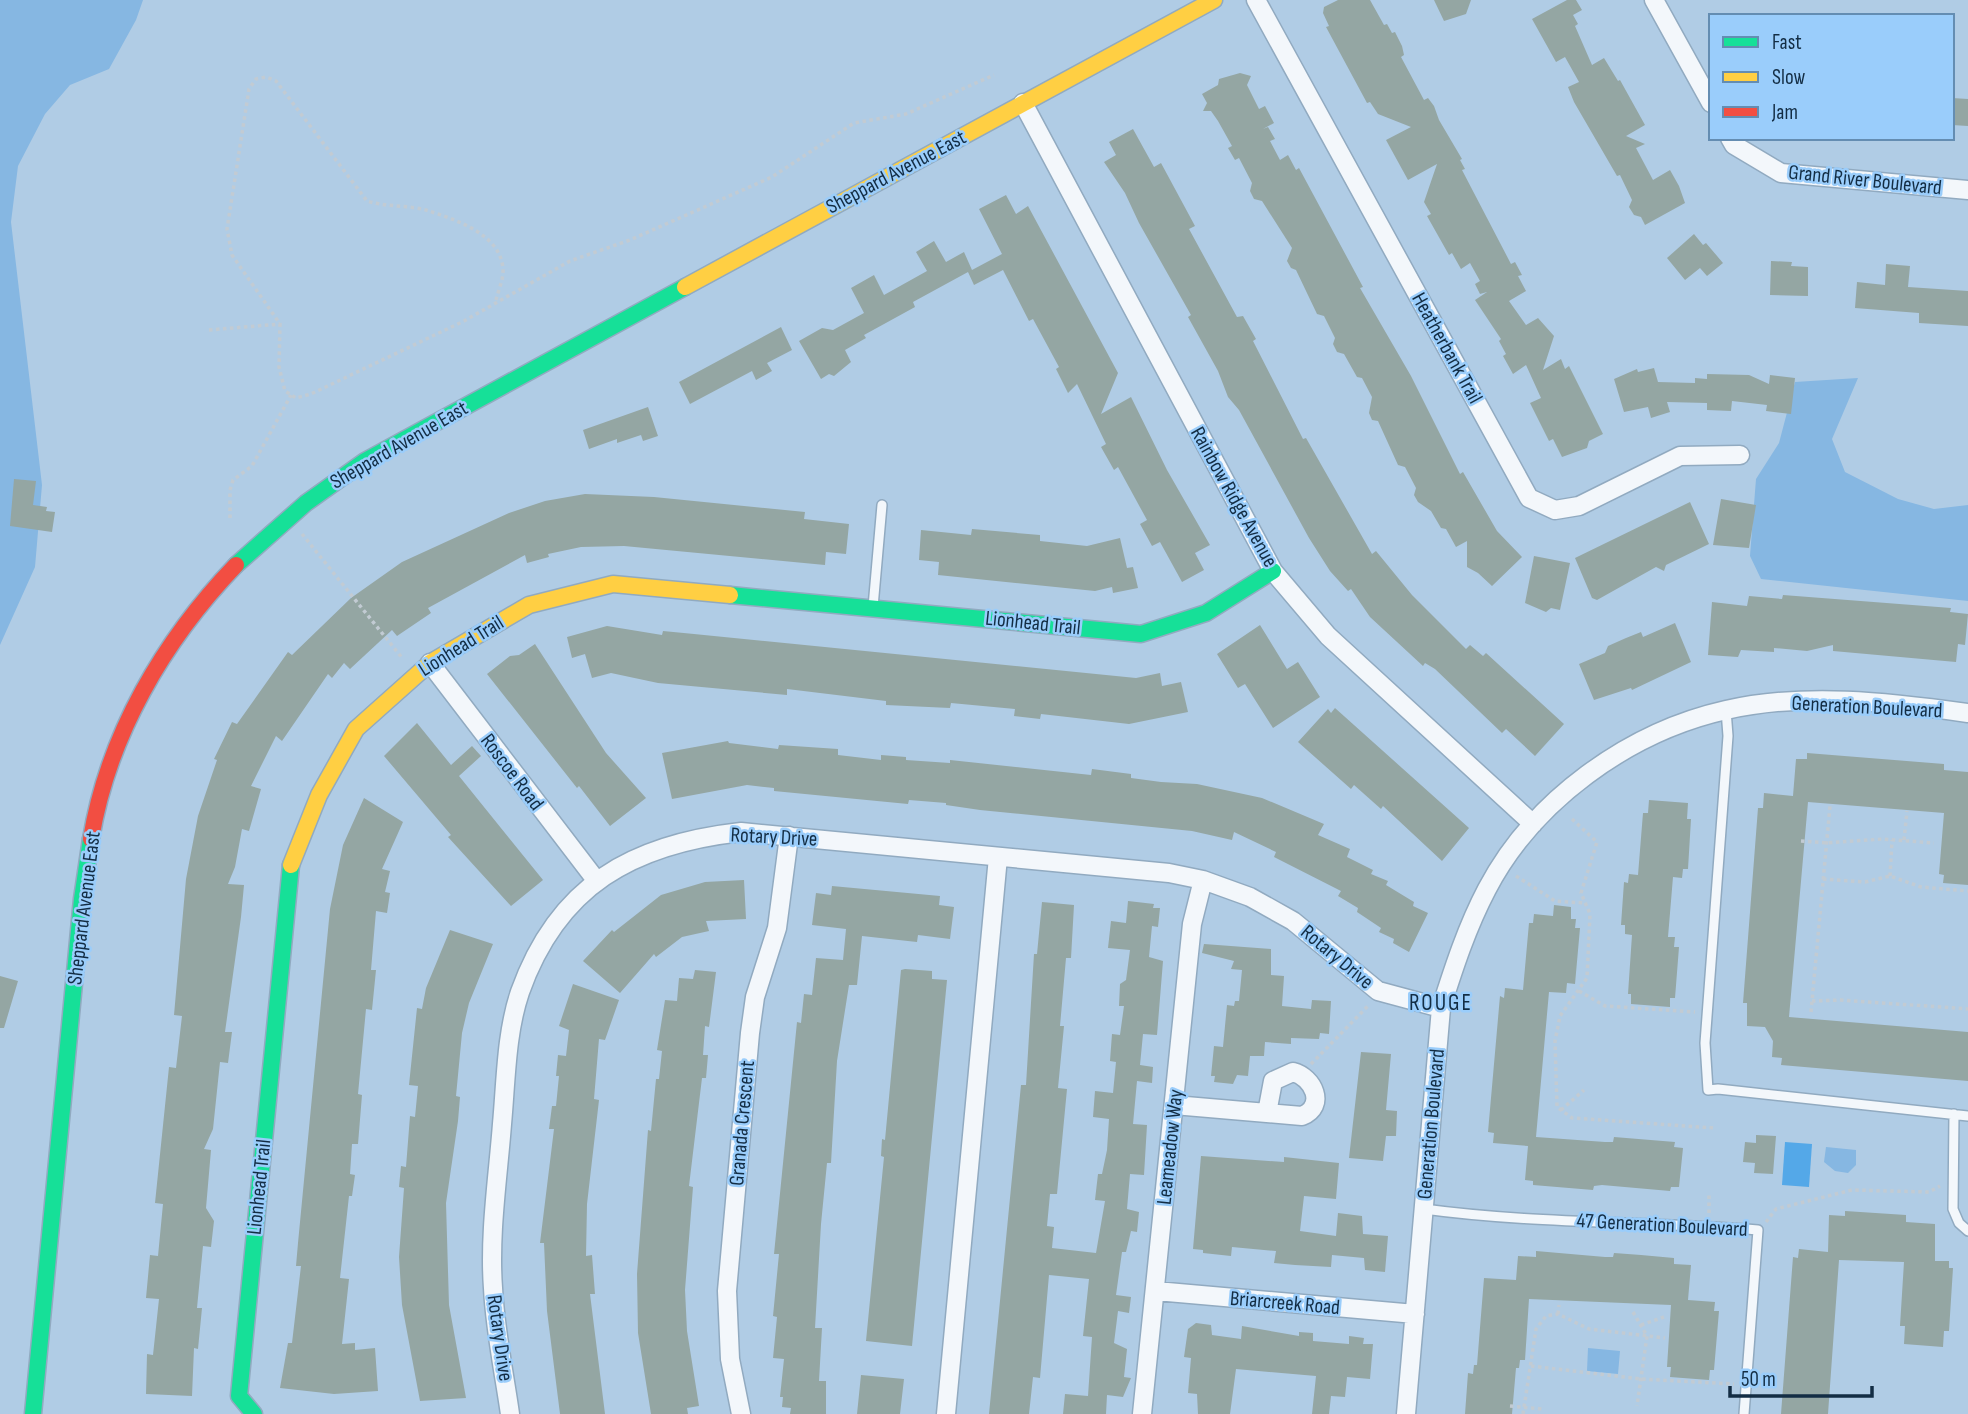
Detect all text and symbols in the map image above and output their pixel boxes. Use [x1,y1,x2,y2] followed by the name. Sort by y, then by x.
[1709,14,1954,140] legend
[1772,30,1802,55] text: Fast
[1772,65,1806,90] text: Slow
[1771,100,1798,125] text: Jam
[822,125,970,219] street label: Sheppard Avenue East
[1787,160,1943,200] street label: Grand River Boulevard
[1406,288,1488,408] street label: Heatherbank Trail
[326,395,472,495] street label: Sheppard Avenue East
[1185,422,1283,572] street label: Rainbow Ridge Avenue
[984,606,1082,640] street label: Lionhead Trail
[414,610,508,682] street label: Lionhead Trail
[1791,691,1943,723] street label: Generation Boulevard
[475,729,549,815] street label: Roscoe Road
[730,822,818,852] street label: Rotary Drive
[62,830,106,986] street label: Sheppard Avenue East
[1296,920,1378,994] street label: Rotary Drive
[1409,989,1473,1017] district label: ROUGE
[1412,1048,1450,1200] street label: Generation Boulevard
[724,1059,760,1187] street label: Granada Crescent
[1152,1088,1188,1206] street label: Leameadow Way
[242,1138,276,1236] street label: Lionhead Trail
[1576,1208,1748,1242] street label: 47 Generation Boulevard
[1229,1286,1341,1320] street label: Briarcreek Road
[482,1293,518,1383] street label: Rotary Drive
[1730,1354,1872,1398] scale bar
[1741,1367,1776,1392] text: 50 m

